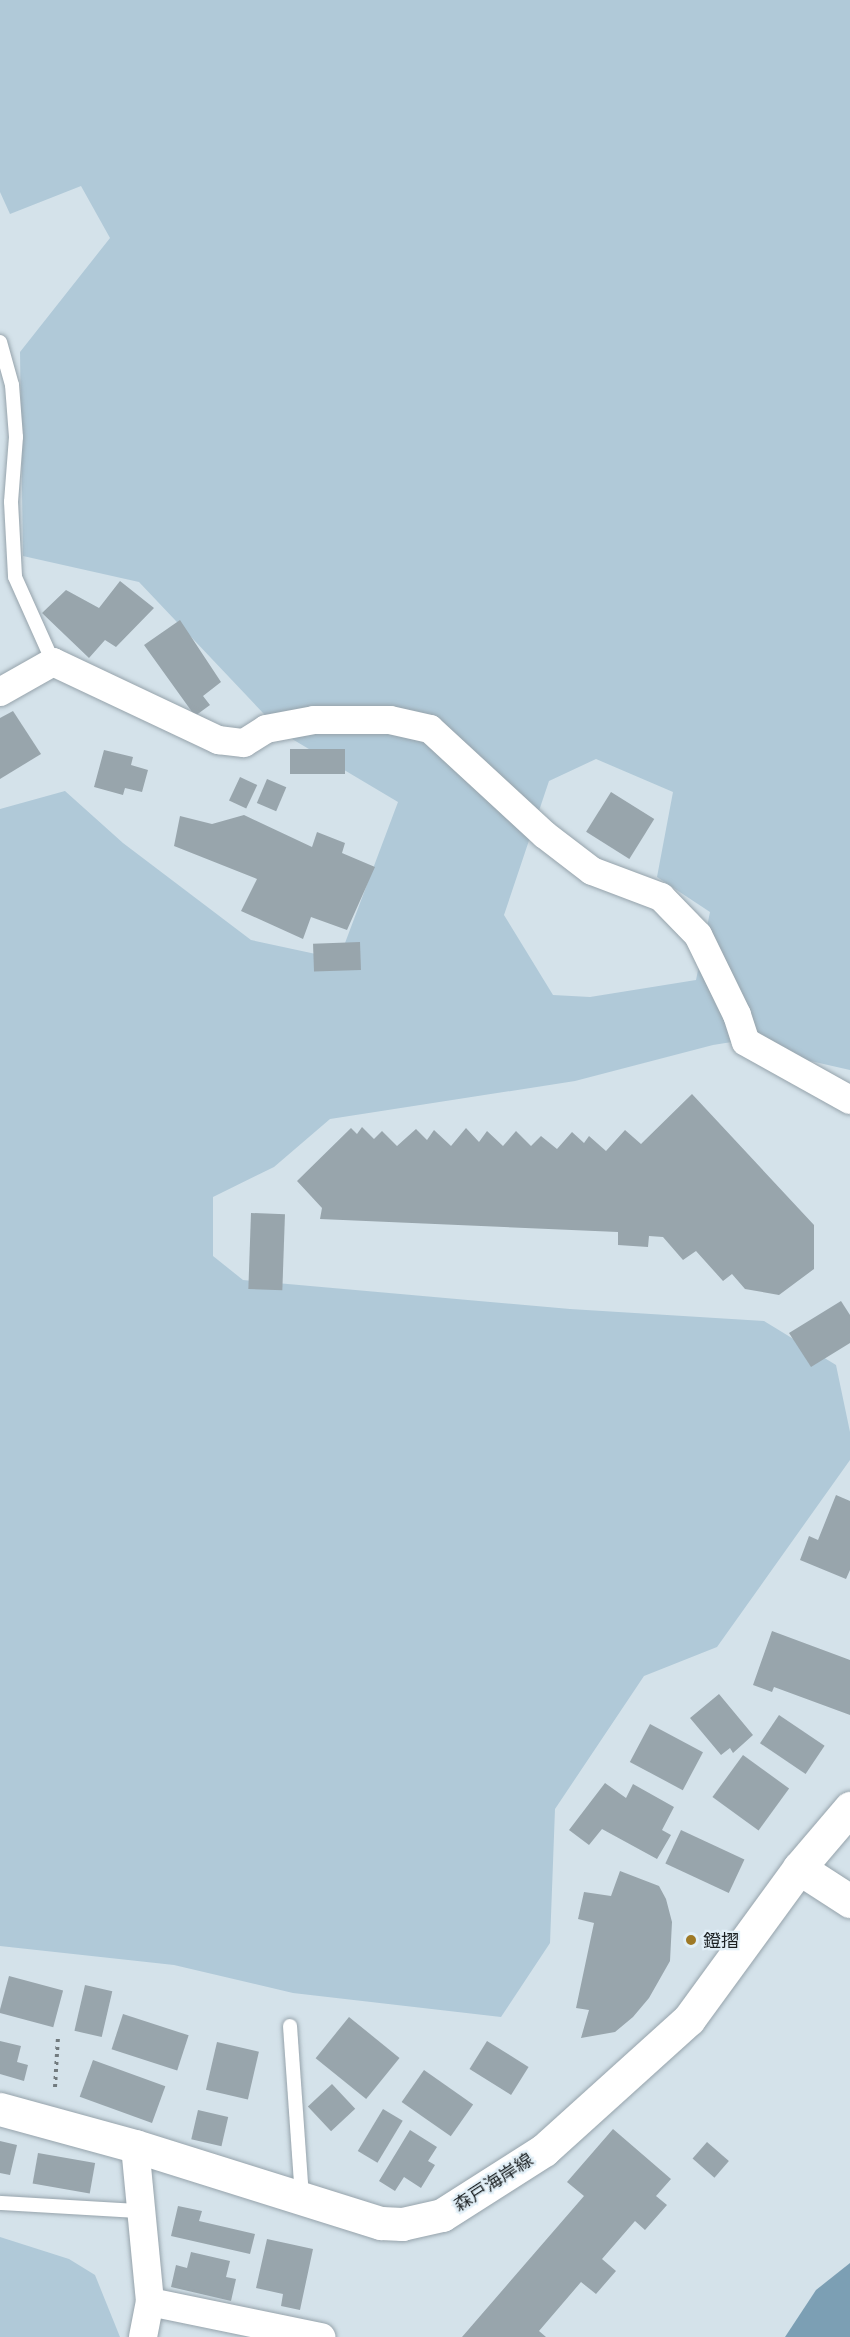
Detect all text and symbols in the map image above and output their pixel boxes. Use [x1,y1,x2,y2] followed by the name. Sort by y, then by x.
[703,1929,739,1951] place label: 鐙摺
[684,1933,698,1947] marker: 鐙摺
[449,2148,537,2216] street label: 森戸海岸線

